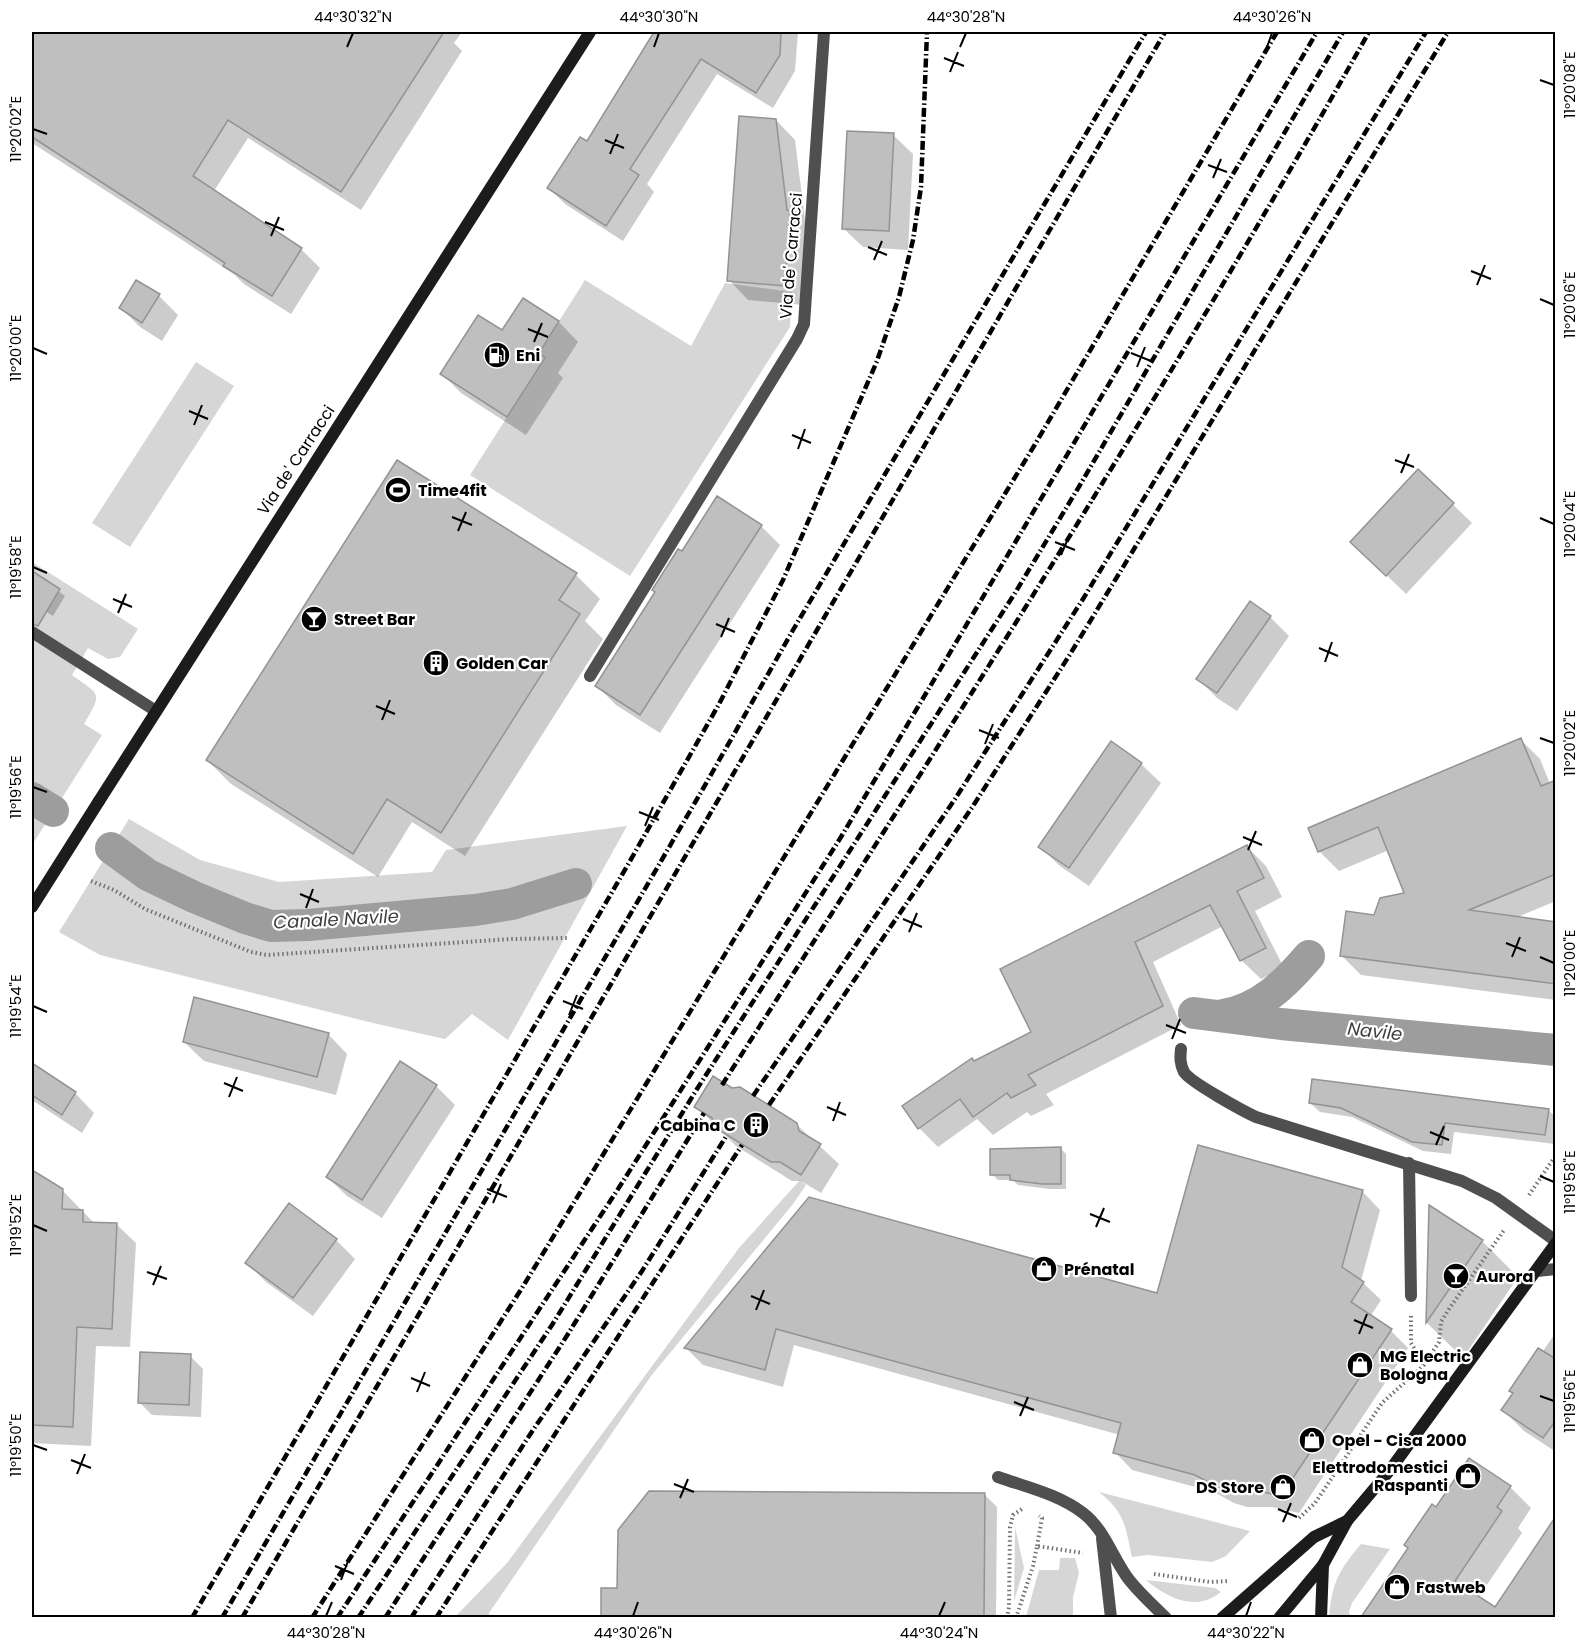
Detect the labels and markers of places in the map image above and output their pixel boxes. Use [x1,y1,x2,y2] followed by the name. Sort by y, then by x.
[482,340,512,370] fuel station icon: Eni
[516,344,540,367] place label: Eni
[383,475,413,505] sports icon: Time4fit
[418,479,487,502] place label: Time4fit
[299,604,329,634] bar icon: Street Bar
[334,608,415,631] place label: Street Bar
[421,648,451,678] building icon: Golden Car
[456,652,548,675] place label: Golden Car
[741,1110,771,1140] building icon: Cabina C
[660,1114,736,1137] place label: Cabina C
[1029,1254,1059,1284] shop icon: Prénatal
[1064,1258,1134,1281] place label: Prénatal
[1441,1261,1471,1291] bar icon: Aurora
[1476,1265,1533,1288] place label: Aurora
[1380,1345,1471,1386] place label: MG Electric Bologna
[1345,1350,1375,1380] shop icon: MG Electric Bologna
[1297,1425,1327,1455] shop icon: Opel - Cisa 2000
[1332,1429,1467,1452] place label: Opel - Cisa 2000
[1312,1456,1448,1497] place label: Elettrodomestici Raspanti
[1453,1461,1483,1491] shop icon: Elettrodomestici Raspanti
[1268,1472,1298,1502] shop icon: DS Store
[1196,1476,1264,1499] place label: DS Store
[1382,1572,1412,1602] shop icon: Fastweb
[1416,1576,1486,1599] place label: Fastweb

